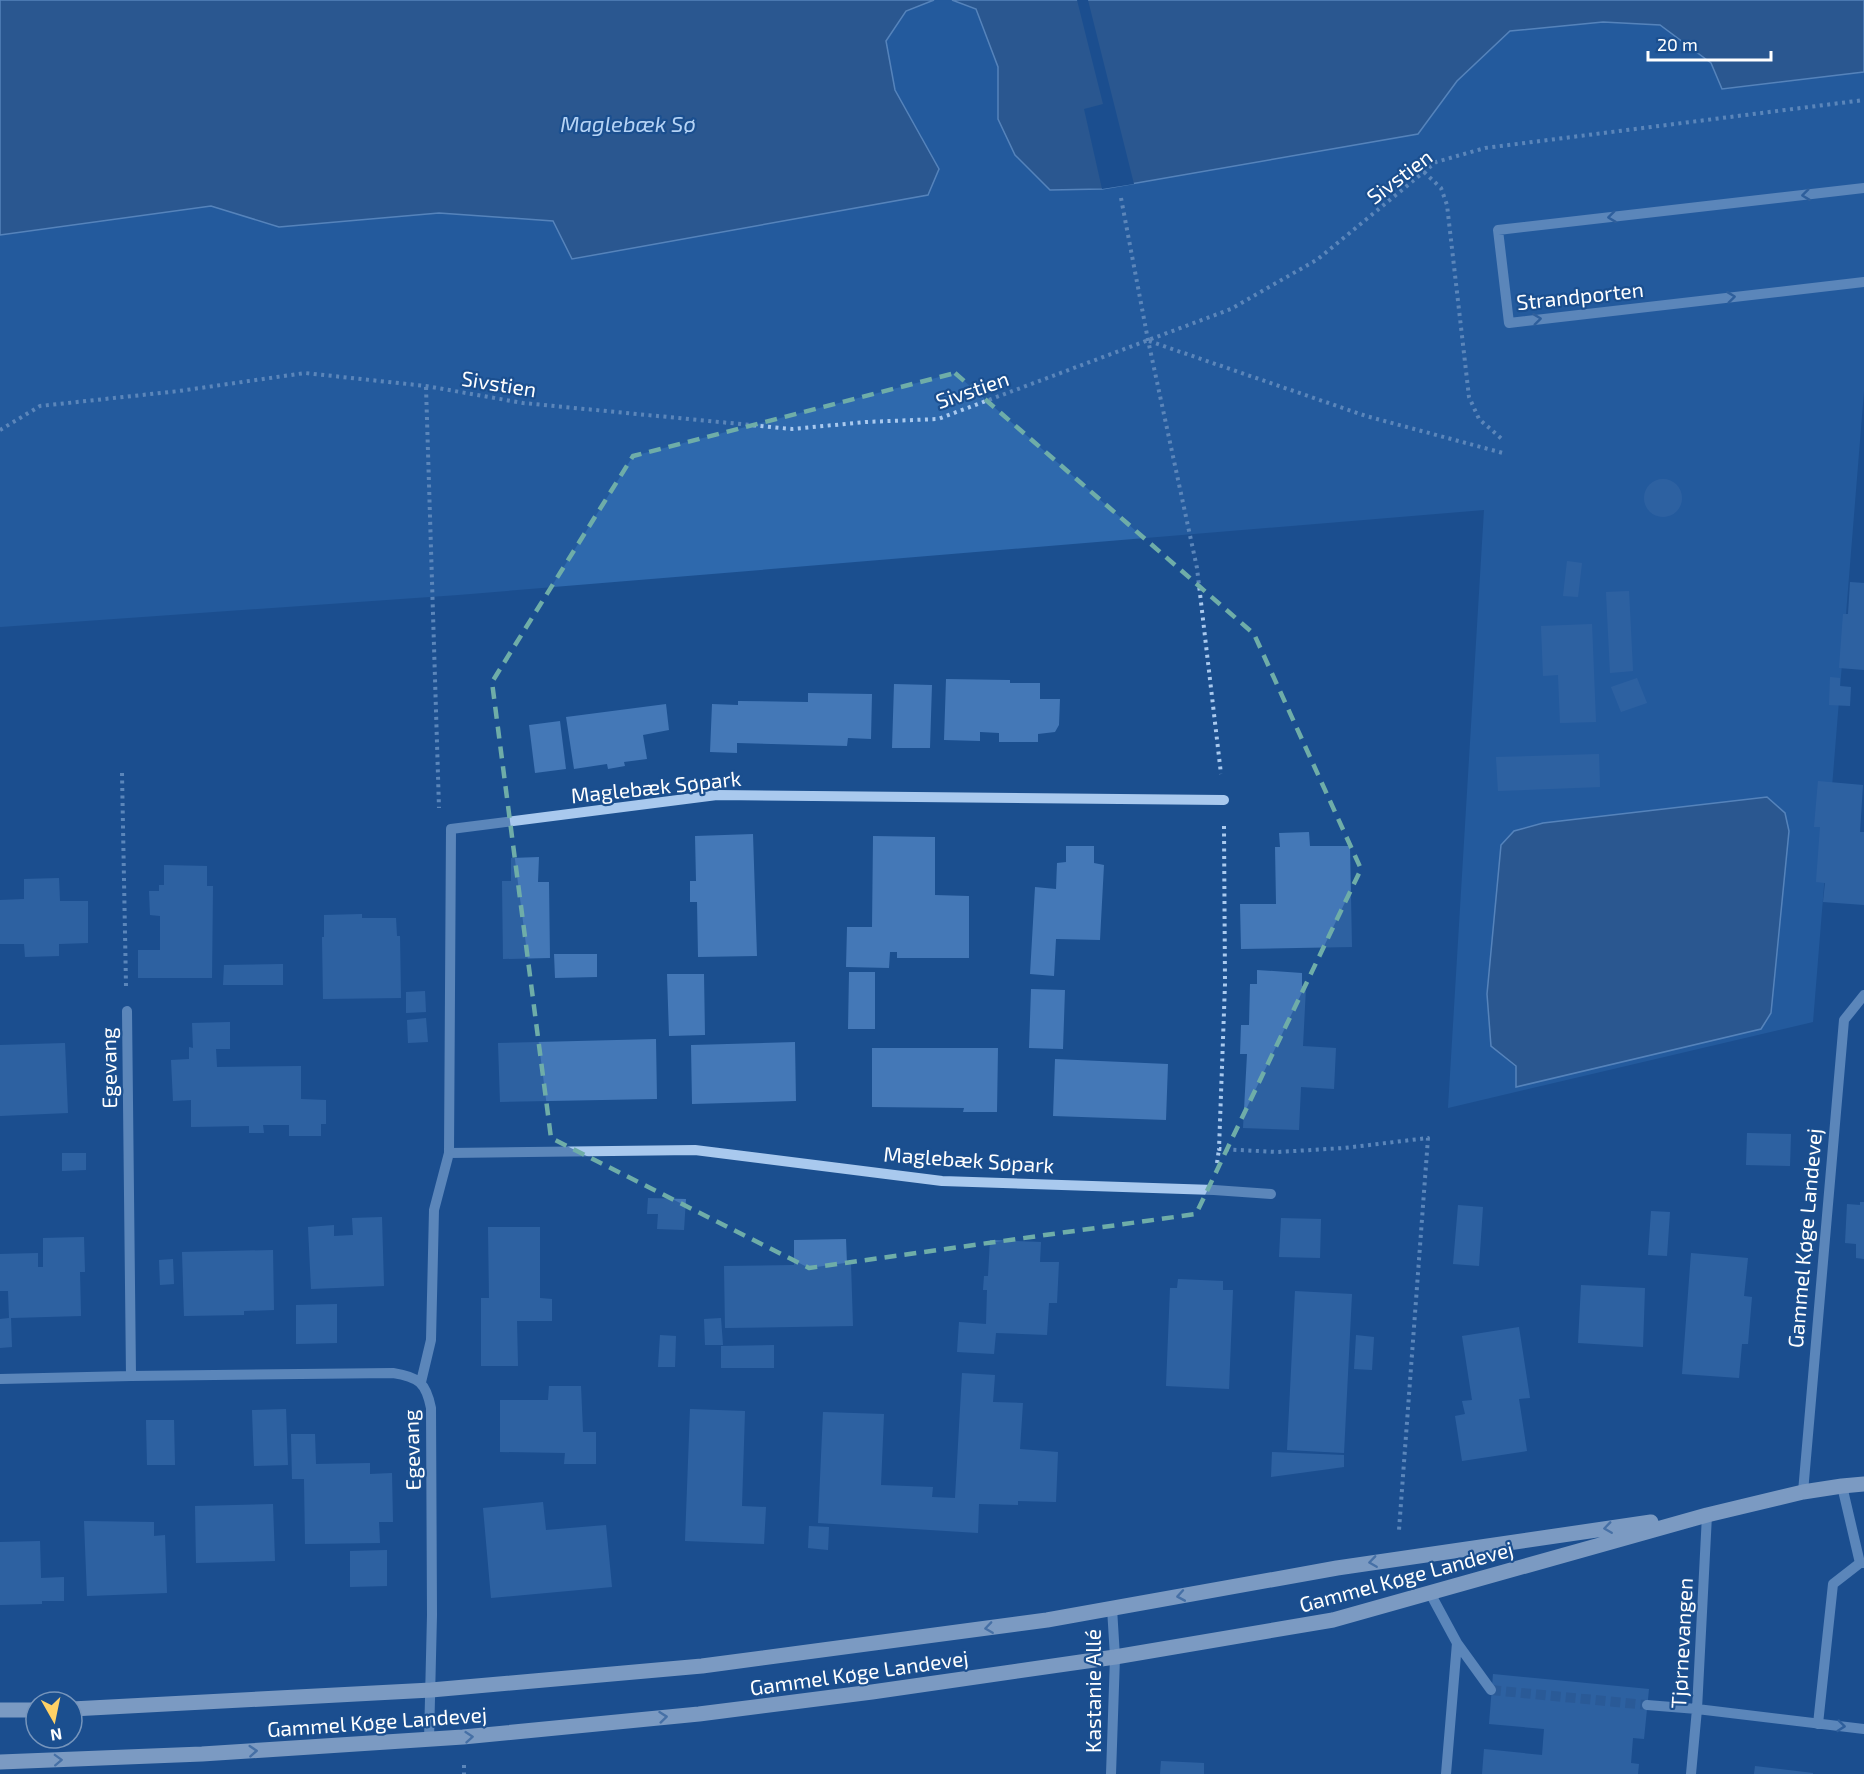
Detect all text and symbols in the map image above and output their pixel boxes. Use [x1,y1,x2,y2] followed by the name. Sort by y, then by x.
[1648,24,1771,62] scale bar
[1657,33,1698,55] text: 20 m
[560,110,696,136] water label: Maglebæk Sø
[1361,143,1437,209] street label: Sivstien
[1801,188,1810,200] one-way arrow
[1608,210,1617,223] one-way arrow
[1515,276,1645,314] street label: Strandporten
[1727,291,1736,304] one-way arrow
[1533,314,1542,326] one-way arrow
[460,365,538,401] street label: Sivstien
[932,365,1012,413] street label: Sivstien
[570,765,743,807] street label: Maglebæk Søpark
[95,1027,121,1109] street label: Egevang
[1782,1127,1827,1349] street label: Gammel Køge Landevej
[883,1141,1056,1177] street label: Maglebæk Søpark
[397,1409,425,1491] street label: Egevang
[1603,1522,1612,1534] one-way arrow
[1296,1535,1516,1618] street label: Gammel Køge Landevej
[1368,1556,1378,1568] one-way arrow
[1665,1577,1698,1709] street label: Tjørnevangen
[1176,1589,1186,1602] one-way arrow
[984,1621,993,1633] one-way arrow
[1080,1629,1105,1753] street label: Kastanie Allé
[748,1644,970,1701] street label: Gammel Køge Landevej
[24,1690,84,1750] north arrow
[266,1701,488,1742] street label: Gammel Køge Landevej
[658,1711,667,1724] one-way arrow
[1836,1720,1846,1732] one-way arrow
[49,1725,64,1746] text: N
[464,1731,473,1744] one-way arrow
[249,1744,258,1757] one-way arrow
[54,1753,63,1766] one-way arrow

